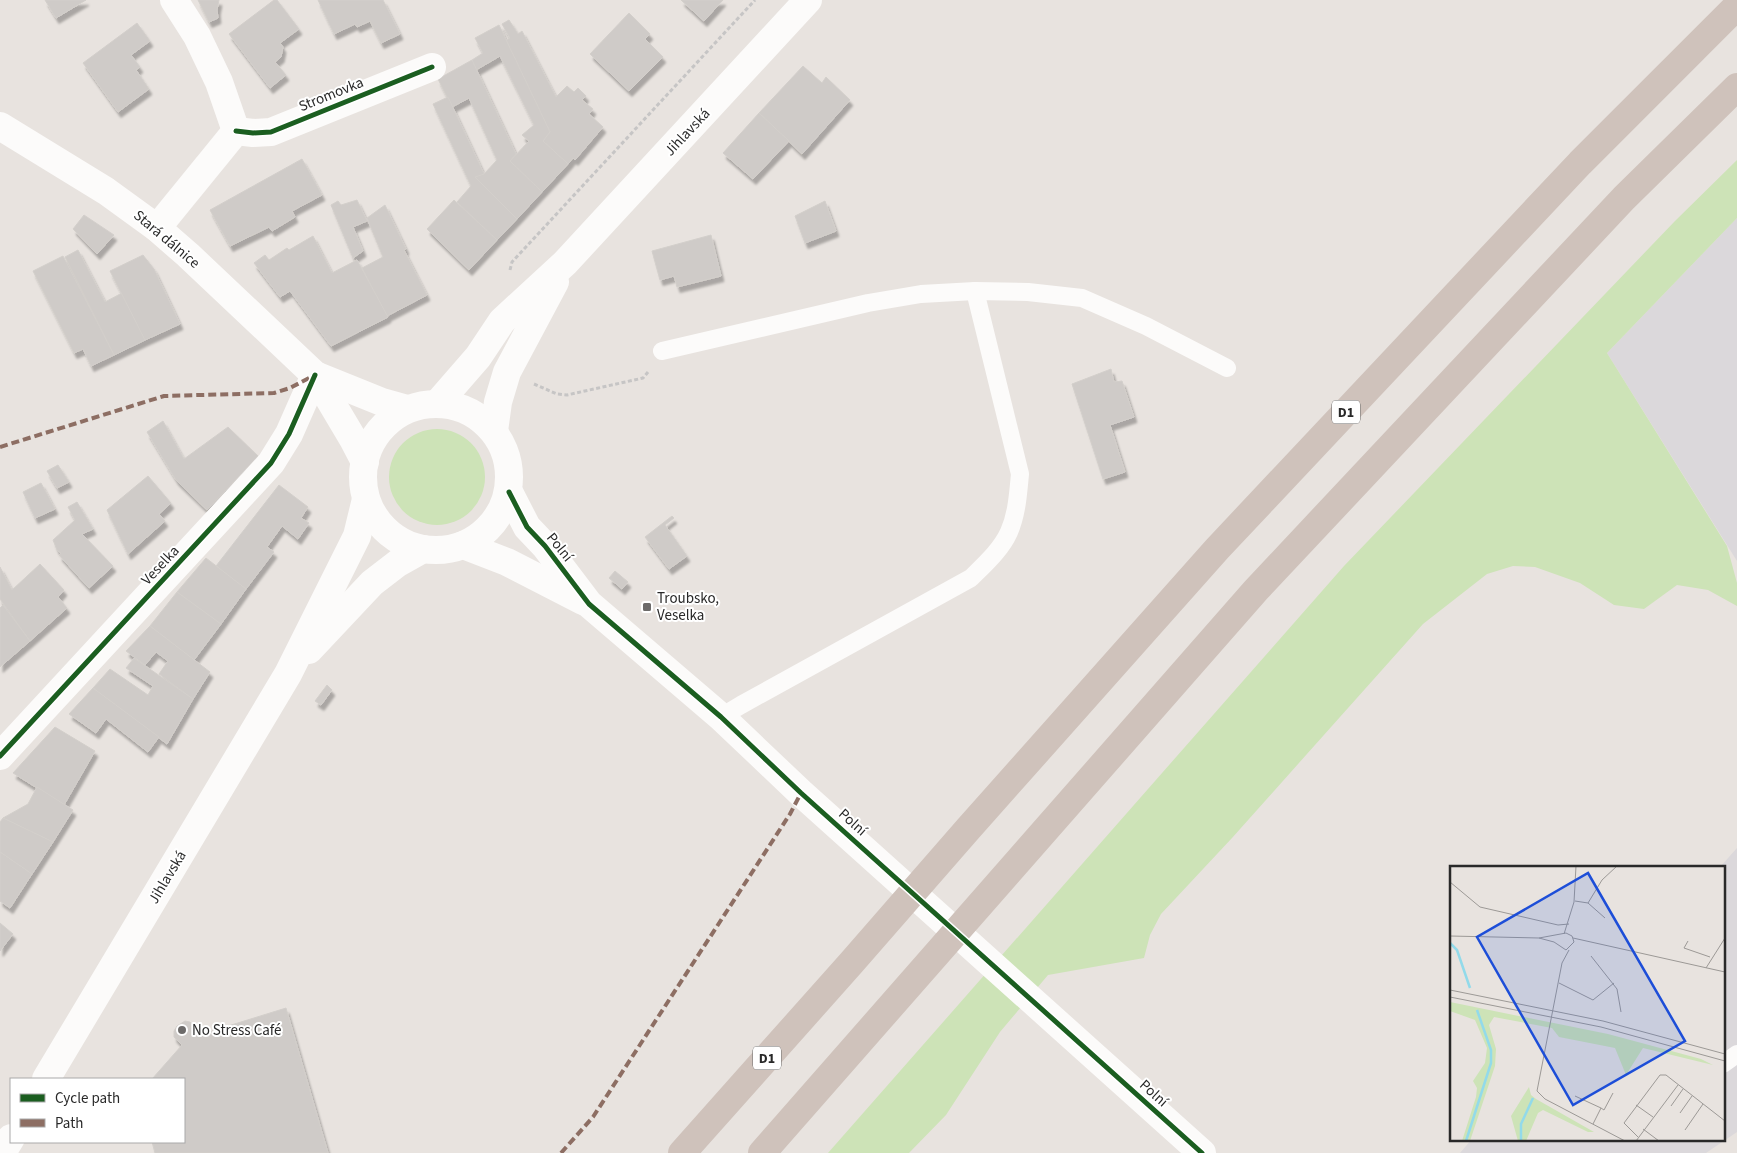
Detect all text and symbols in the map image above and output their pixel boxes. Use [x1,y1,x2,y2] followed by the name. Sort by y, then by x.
[296,72,367,117] street label: Stromovka
[660,104,715,161] street label: Jihlavská
[129,205,204,273] street label: Stará dálnice
[1332,401,1360,424] road number: D1
[541,528,579,567] street label: Polní
[137,541,184,590] street label: Veselka
[657,588,719,626] place label: Troubsko, Veselka
[641,601,653,613] marker: Troubsko, Veselka
[834,804,873,842] street label: Polní
[143,847,192,908] street label: Jihlavská
[1450,866,1724,1140] inset map
[192,1020,281,1041] place label: No Stress Café
[176,1024,188,1036] marker: No Stress Café
[753,1046,781,1070] road number: D1
[1135,1075,1174,1113] street label: Polní
[10,1078,185,1143] legend
[55,1088,120,1109] text: Cycle path
[55,1113,83,1134] text: Path

